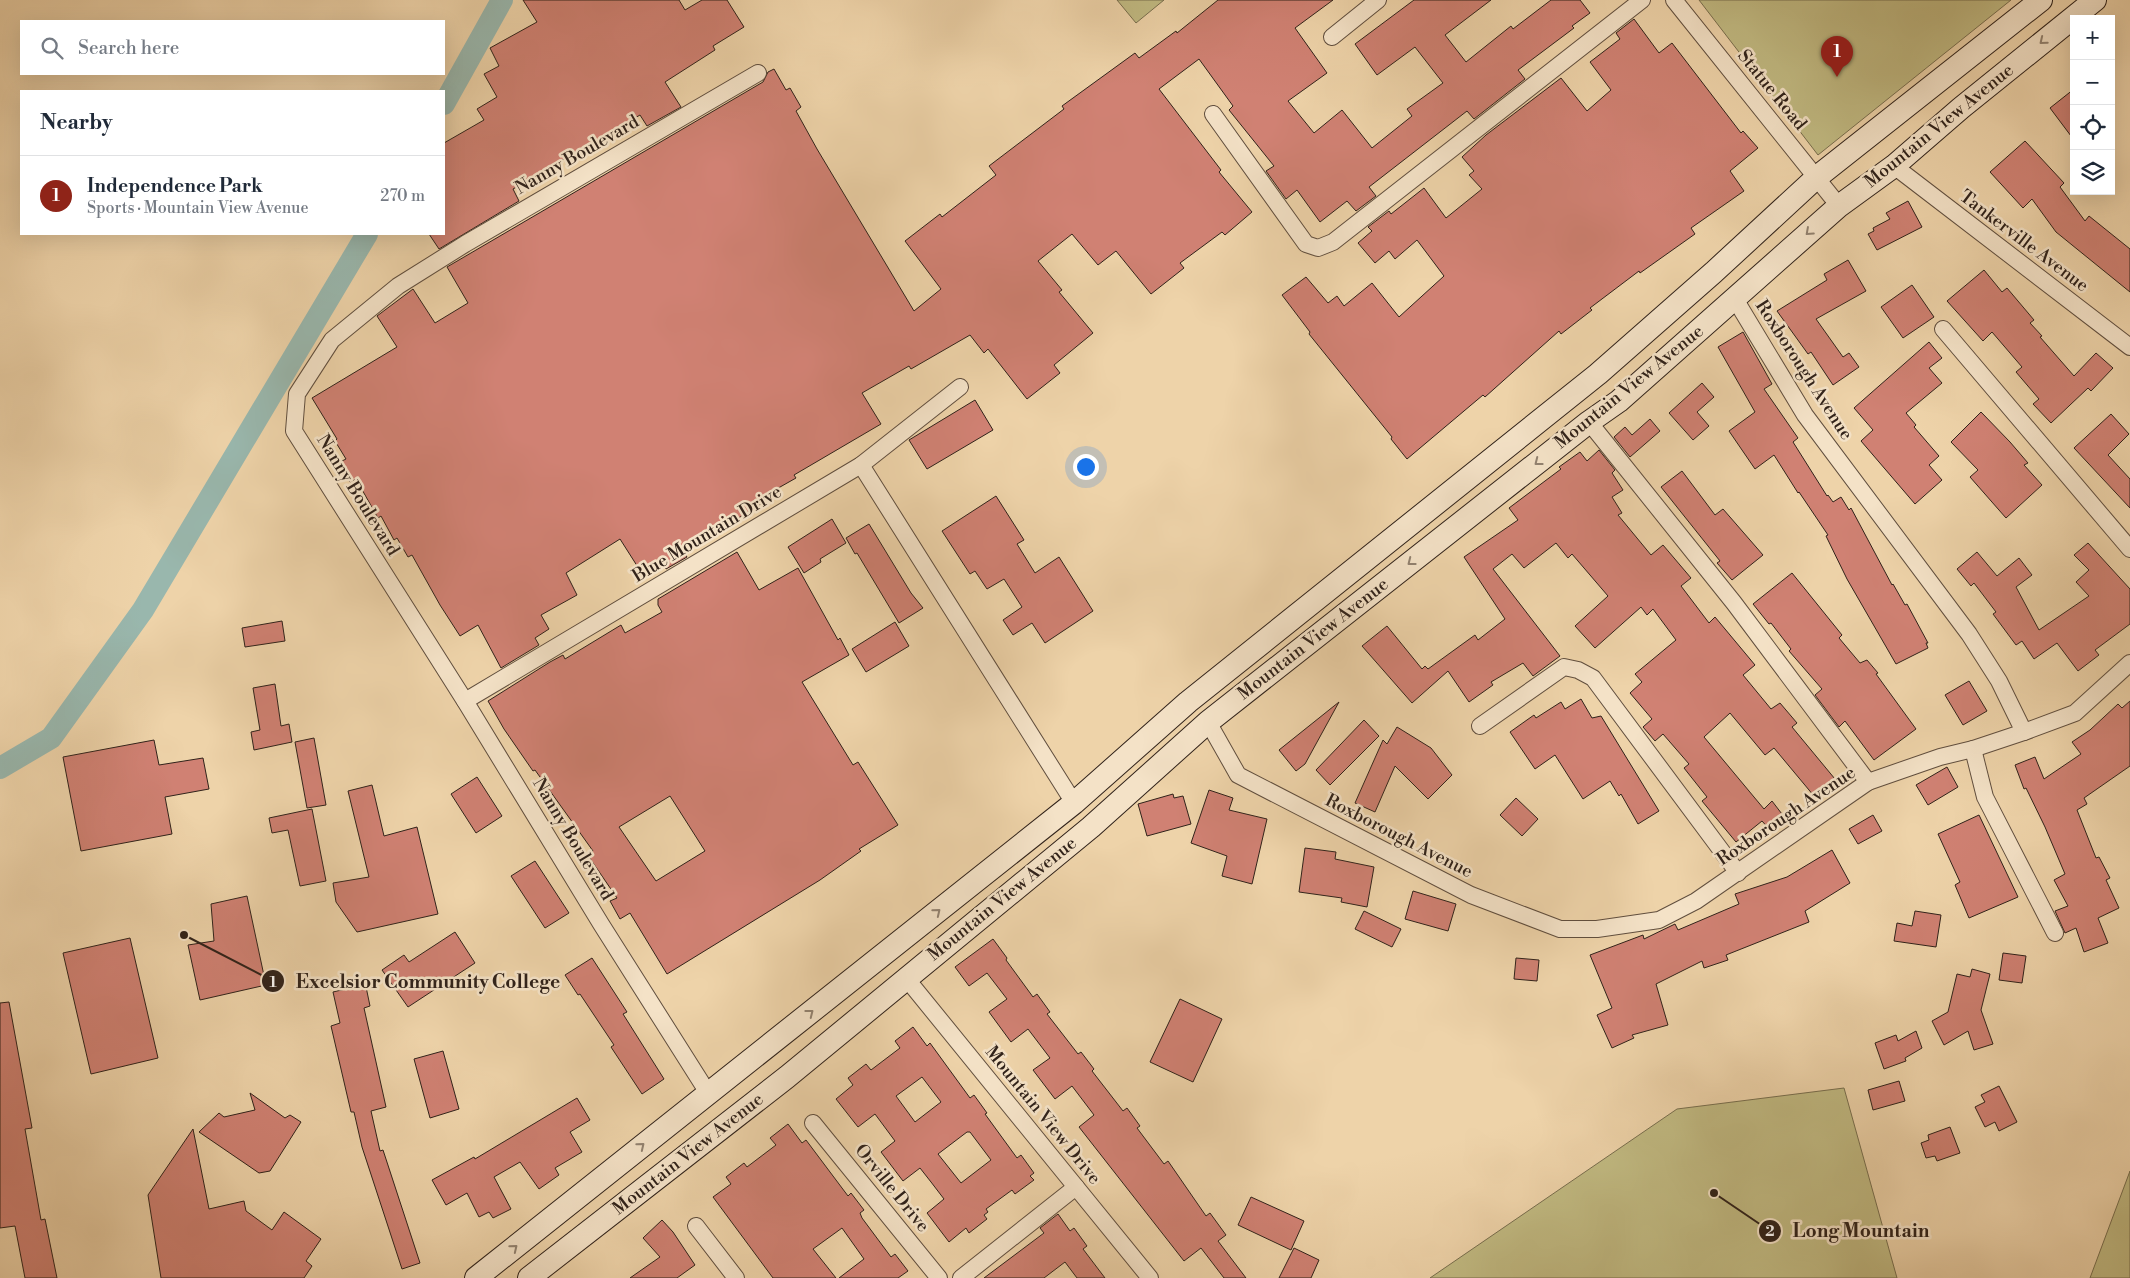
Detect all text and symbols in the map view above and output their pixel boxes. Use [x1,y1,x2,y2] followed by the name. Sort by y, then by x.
[2070,15,2115,195] map controls
[2070,15,2115,60] button: +
[20,20,445,75] search box
[38,34,66,62] icon: search
[78,36,179,60] text: Search here
[1821,36,1853,77] pin: 1
[2040,36,2049,45] one-way arrow
[1732,45,1812,136] street label: Statue Road
[1860,59,2018,193] street label: Mountain View Avenue
[2070,60,2115,105] button: −
[2070,105,2115,150] button: locate
[40,110,113,136] text: Nearby
[511,110,644,200] street label: Nanny Boulevard
[2070,150,2115,195] button: layers
[87,174,263,198] text: Independence Park
[1955,185,2093,297] street label: Tankerville Avenue
[52,186,60,206] text: 1
[380,186,425,206] text: 270 m
[87,198,309,218] text: Sports · Mountain View Avenue
[1806,226,1815,235] one-way arrow
[1750,296,1858,444] street label: Roxborough Avenue
[1550,320,1708,454] street label: Mountain View Avenue
[311,430,405,561] street label: Nanny Boulevard
[1073,454,1099,480] your location
[1535,456,1544,464] one-way arrow
[627,480,786,588] street label: Blue Mountain Drive
[1408,557,1417,565] one-way arrow
[1233,573,1393,705] street label: Mountain View Avenue
[1712,761,1860,871] street label: Roxborough Avenue
[527,773,619,905] street label: Nanny Boulevard
[1321,789,1477,883] street label: Roxborough Avenue
[923,832,1081,966] street label: Mountain View Avenue
[931,909,940,917] one-way arrow
[261,964,570,998] callout: Excelsior Community College
[296,970,560,994] text: Excelsior Community College
[269,973,277,992] text: 1
[804,1011,813,1019] one-way arrow
[980,1041,1106,1189] street label: Mountain View Drive
[608,1088,768,1220] street label: Mountain View Avenue
[849,1139,935,1237] street label: Orville Drive
[635,1144,644,1152] one-way arrow
[1758,1214,1940,1248] callout: Long Mountain
[1793,1219,1930,1243] text: Long Mountain
[1765,1222,1775,1241] text: 2
[508,1245,517,1253] one-way arrow

